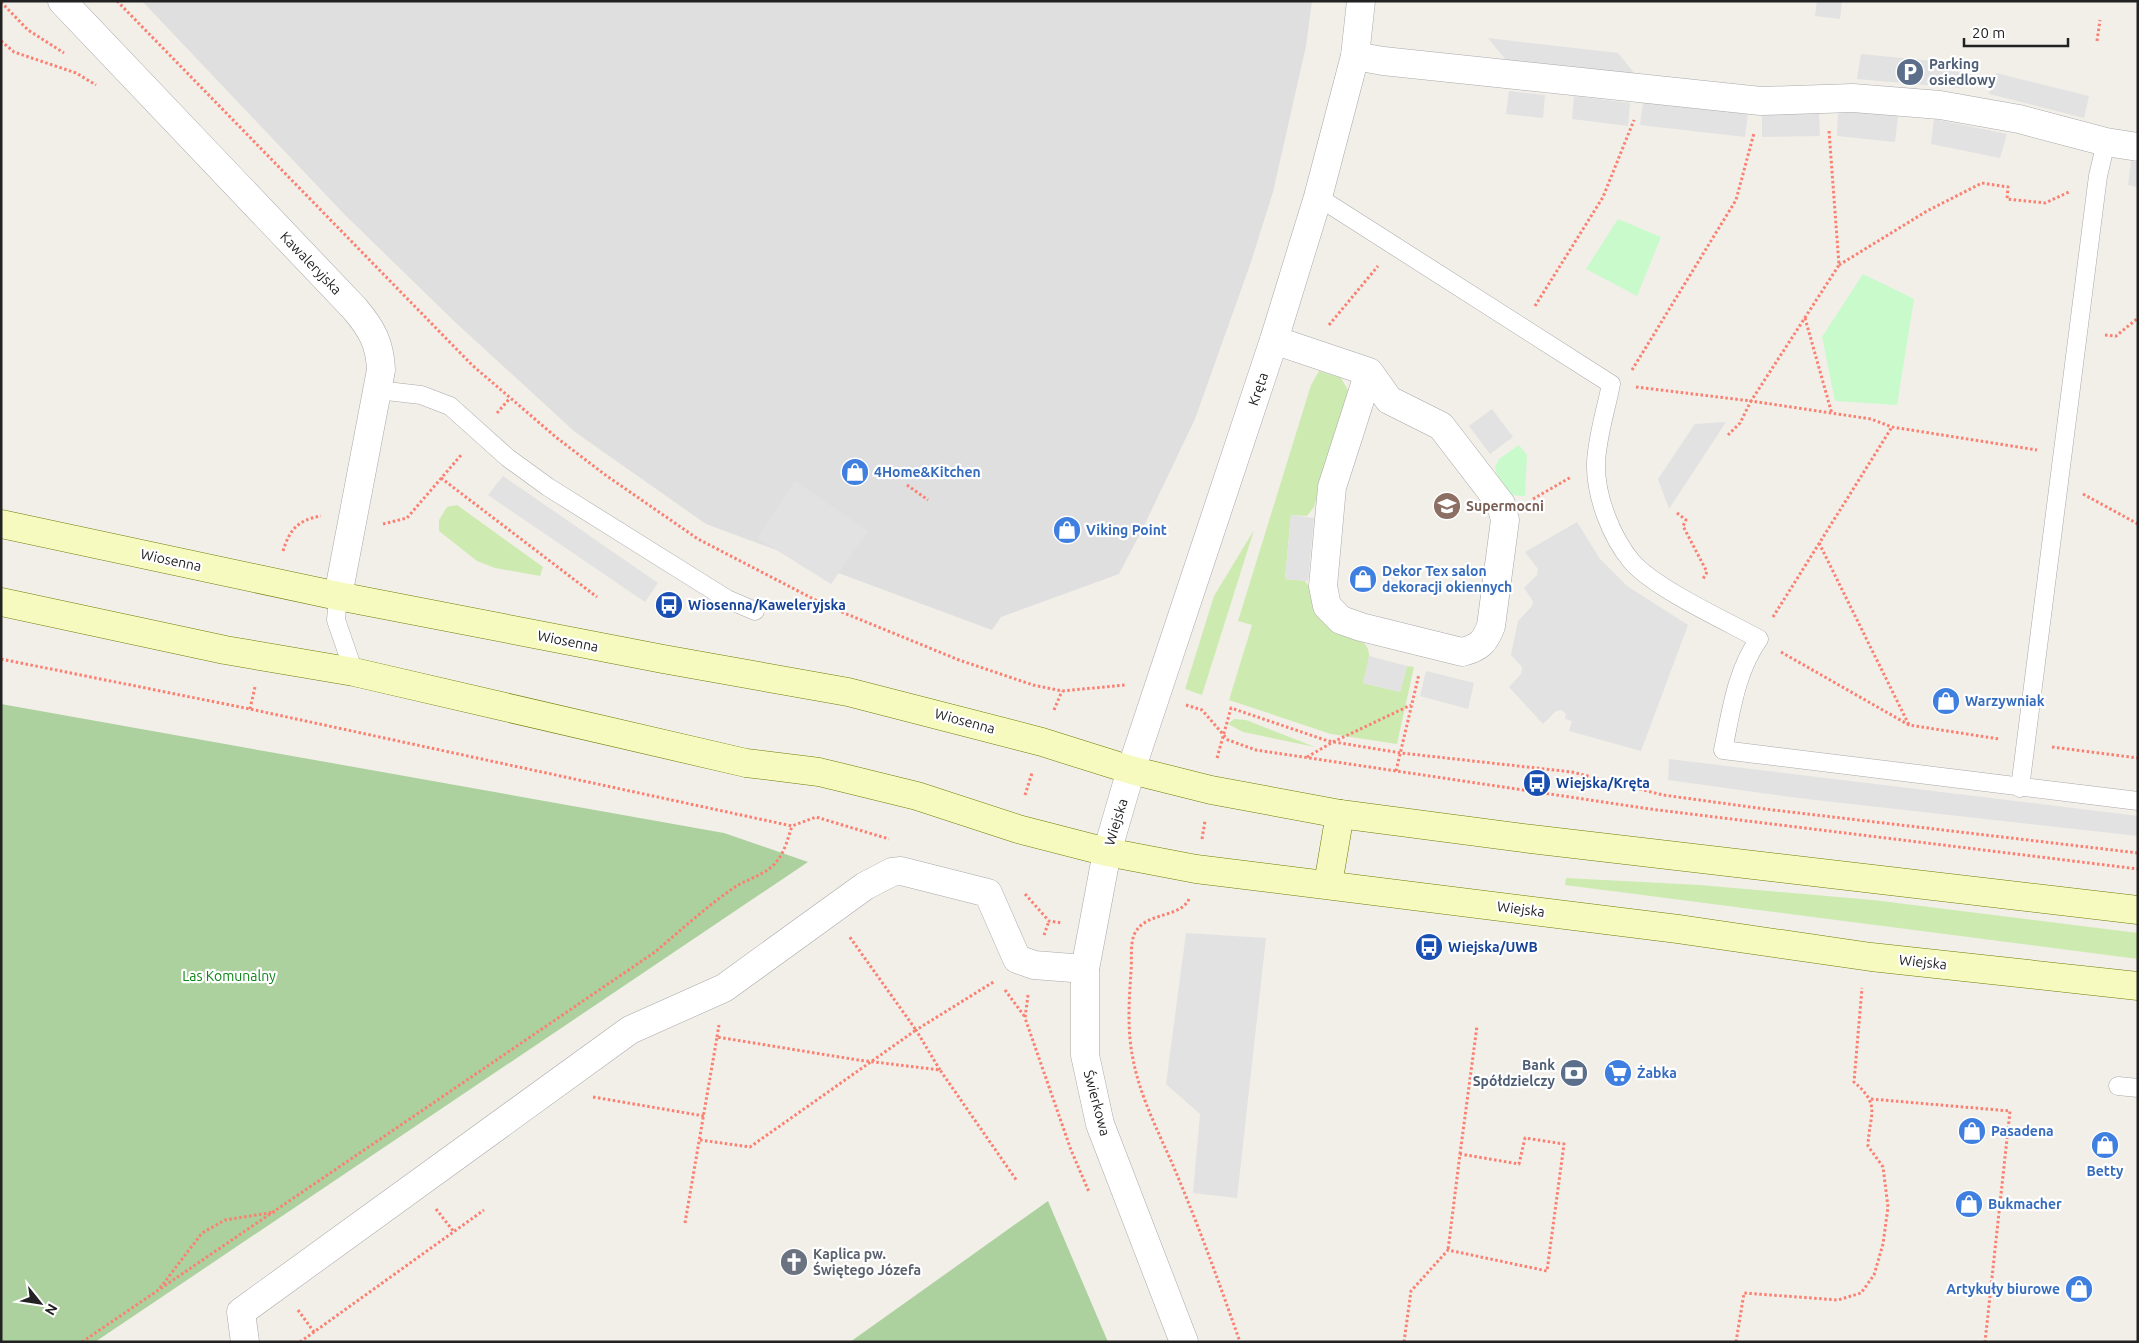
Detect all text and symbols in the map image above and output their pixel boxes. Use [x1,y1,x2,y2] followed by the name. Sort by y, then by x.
[1964,15,2068,47] scale bar
[1972,24,2005,41] text: 20 m
[1929,56,1996,88] place label: Parking osiedlowy
[1895,57,1925,87] parking icon: Parking osiedlowy
[277,228,345,298] street label: Kawaleryjska
[1245,370,1271,408] street label: Kręta
[840,457,870,487] shop icon: 4Home&Kitchen
[874,464,981,480] place label: 4Home&Kitchen
[1432,491,1462,521] school or university icon: Supermocni
[1466,498,1544,514] place label: Supermocni
[1052,515,1082,545] shop icon: Viking Point
[1086,522,1167,538] place label: Viking Point
[139,546,203,574] street label: Wiosenna
[1382,563,1512,595] place label: Dekor Tex salon dekoracji okiennych
[1348,564,1378,594] shop icon: Dekor Tex salon dekoracji okiennych
[654,590,684,620] bus stop icon: Wiosenna/Kaweleryjska
[688,597,846,613] place label: Wiosenna/Kaweleryjska
[536,627,600,655] street label: Wiosenna
[1931,686,1961,716] shop icon: Warzywniak
[1965,693,2045,709] place label: Warzywniak
[933,705,997,737] street label: Wiosenna
[1522,768,1552,798] bus stop icon: Wiejska/Kręta
[1556,775,1650,792] place label: Wiejska/Kręta
[1101,797,1131,847] street label: Wiejska
[1496,898,1546,920] street label: Wiejska
[1414,932,1444,962] bus stop icon: Wiejska/UWB
[1448,939,1538,955] place label: Wiejska/UWB
[1898,952,1948,972] street label: Wiejska
[182,968,276,984] park label: Las Komunalny
[1473,1057,1556,1089] place label: Bank Spółdzielczy
[1559,1058,1589,1088] bank icon: Bank Spółdzielczy
[1603,1058,1633,1088] supermarket icon: Żabka
[1637,1064,1677,1081] place label: Żabka
[1081,1068,1114,1138] street label: Świerkowa
[1957,1116,1987,1146] shop icon: Pasadena
[1991,1123,2054,1139] place label: Pasadena
[2090,1130,2120,1160] shop icon: Betty
[2087,1163,2124,1179] place label: Betty
[1954,1189,1984,1219] shop icon: Bukmacher
[1988,1196,2062,1212] place label: Bukmacher
[813,1246,921,1279] place label: Kaplica pw. Świętego Józefa
[779,1247,809,1277] church icon: Kaplica pw. Świętego Józefa
[2064,1274,2094,1304] shop icon: Artykuły biurowe
[15,1278,65,1328] north arrow
[1946,1281,2060,1297] place label: Artykuły biurowe
[42,1301,61,1318] text: N

